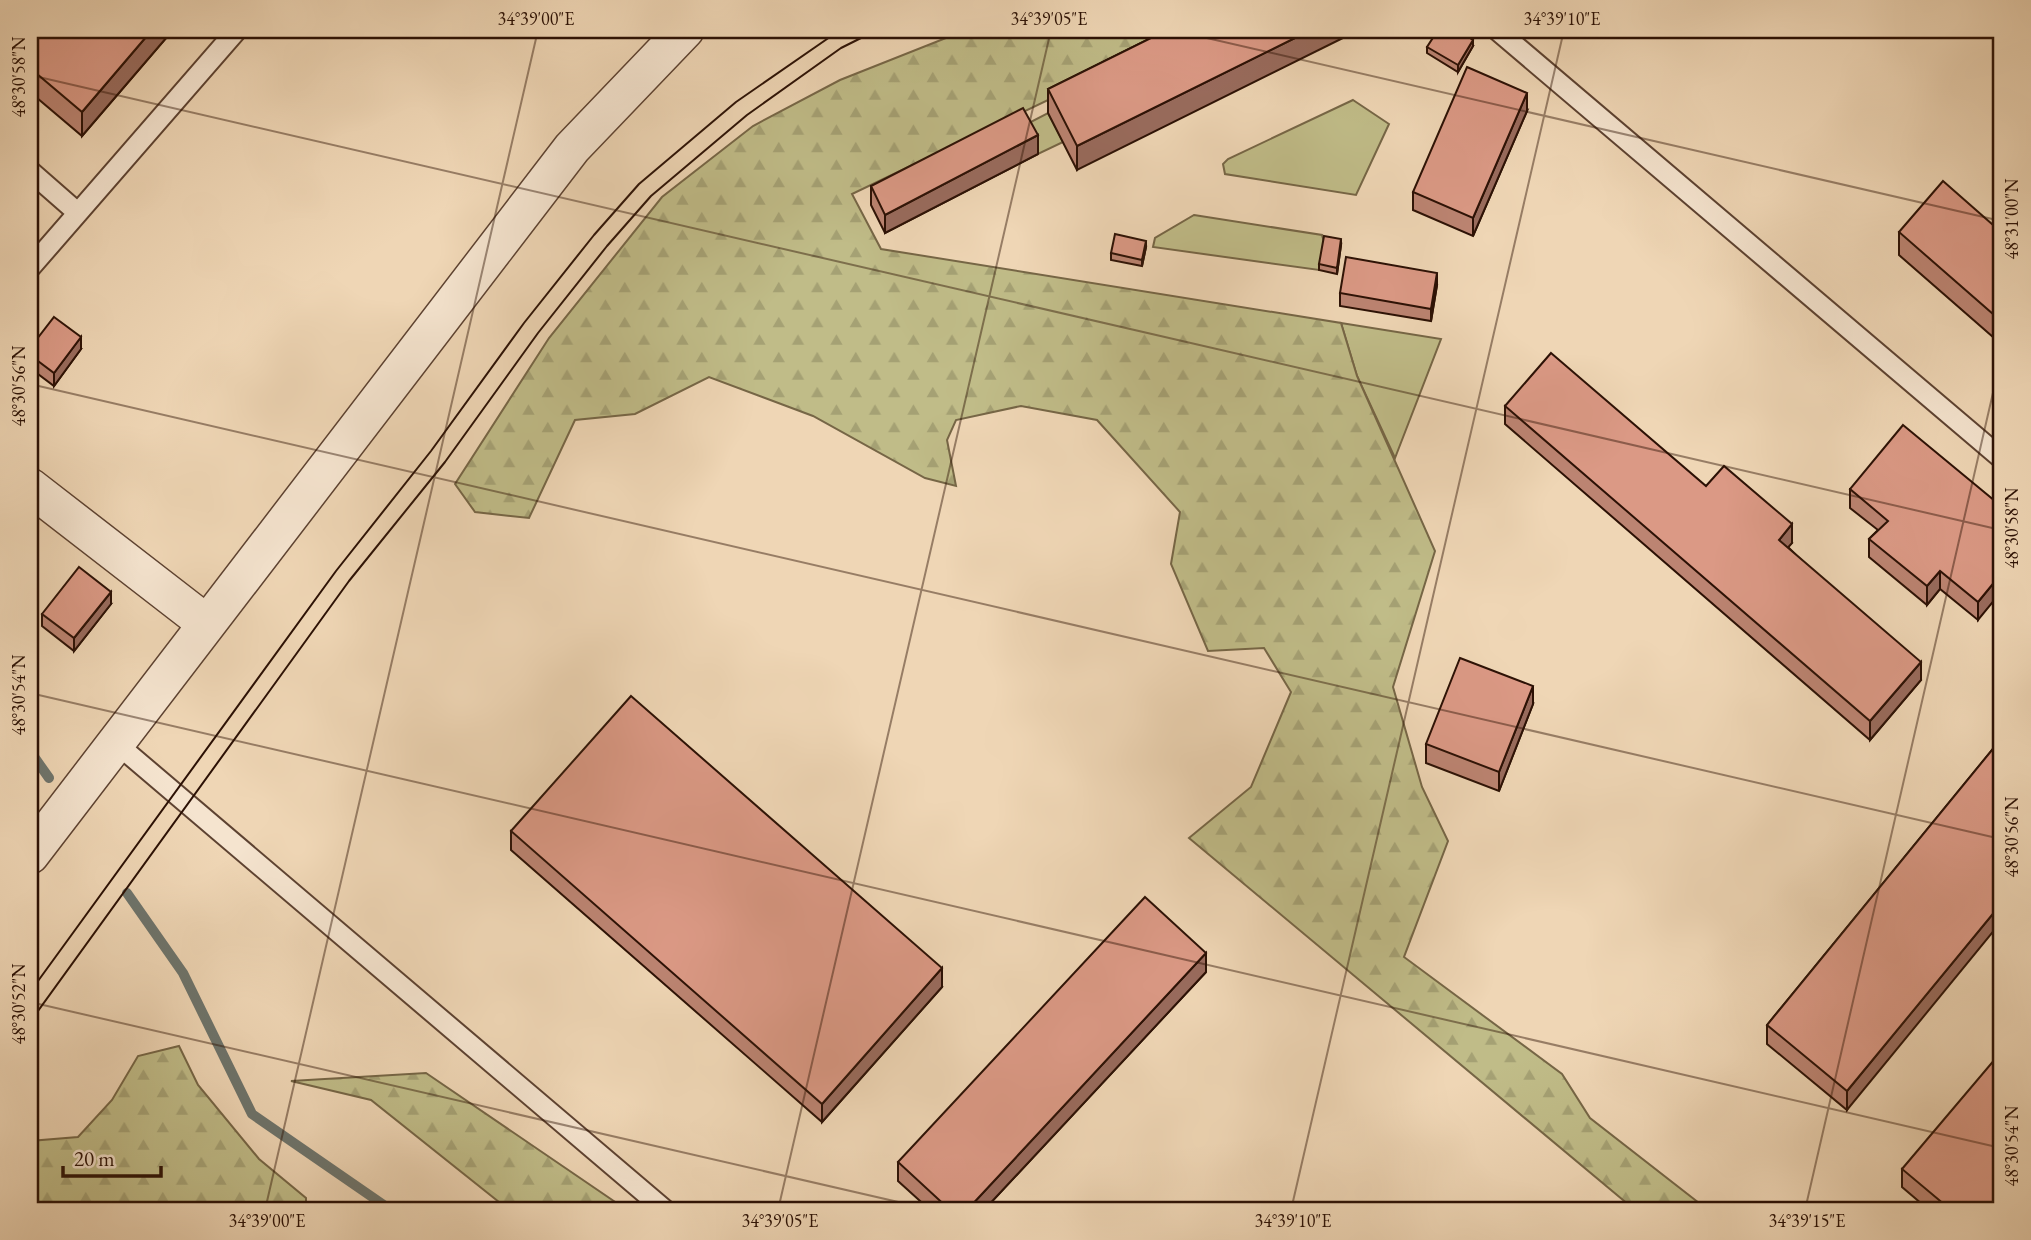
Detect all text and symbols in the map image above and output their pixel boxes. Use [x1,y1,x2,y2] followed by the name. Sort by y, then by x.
[498,7,574,30] text: 34°39'00"E
[1011,7,1087,30] text: 34°39'05"E
[1524,7,1600,30] text: 34°39'10"E
[7,36,30,117] text: 48°30'58"N
[2000,178,2023,259] text: 48°31'00"N
[7,345,30,426] text: 48°30'56"N
[2000,487,2023,568] text: 48°30'58"N
[7,654,30,735] text: 48°30'54"N
[2000,796,2023,877] text: 48°30'56"N
[7,963,30,1044] text: 48°30'52"N
[2000,1105,2023,1186] text: 48°30'54"N
[63,1135,161,1179] scale bar
[74,1145,115,1172] text: 20 m
[229,1209,305,1232] text: 34°39'00"E
[742,1209,818,1232] text: 34°39'05"E
[1255,1209,1331,1232] text: 34°39'10"E
[1769,1209,1845,1232] text: 34°39'15"E

